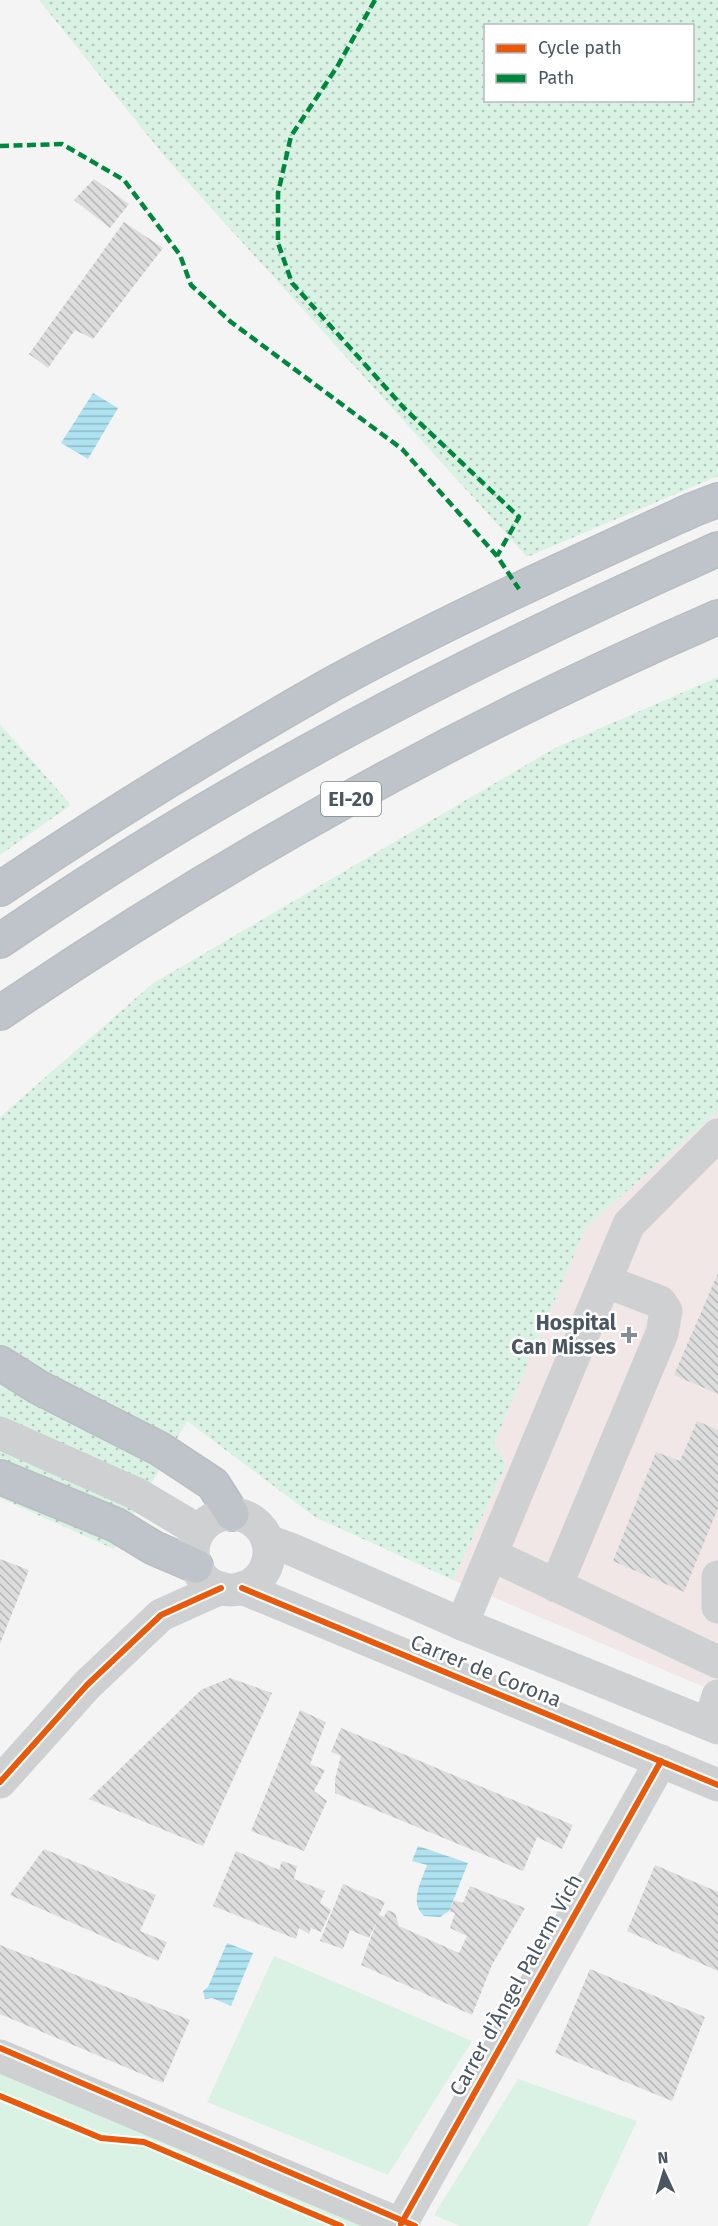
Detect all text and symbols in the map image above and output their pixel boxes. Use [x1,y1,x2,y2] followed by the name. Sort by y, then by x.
[484,24,694,102] legend
[538,37,622,59] text: Cycle path
[538,67,574,89] text: Path
[321,782,381,816] road number: EI-20
[511,1310,617,1360] place label: Hospital Can Misses
[620,1326,638,1344] marker: Hospital Can Misses
[407,1629,565,1713] street label: Carrer de Corona
[444,1870,588,2100] street label: Carrer d'Àngel Palerm Vich
[634,2142,694,2202] north arrow
[657,2148,669,2167] text: N

